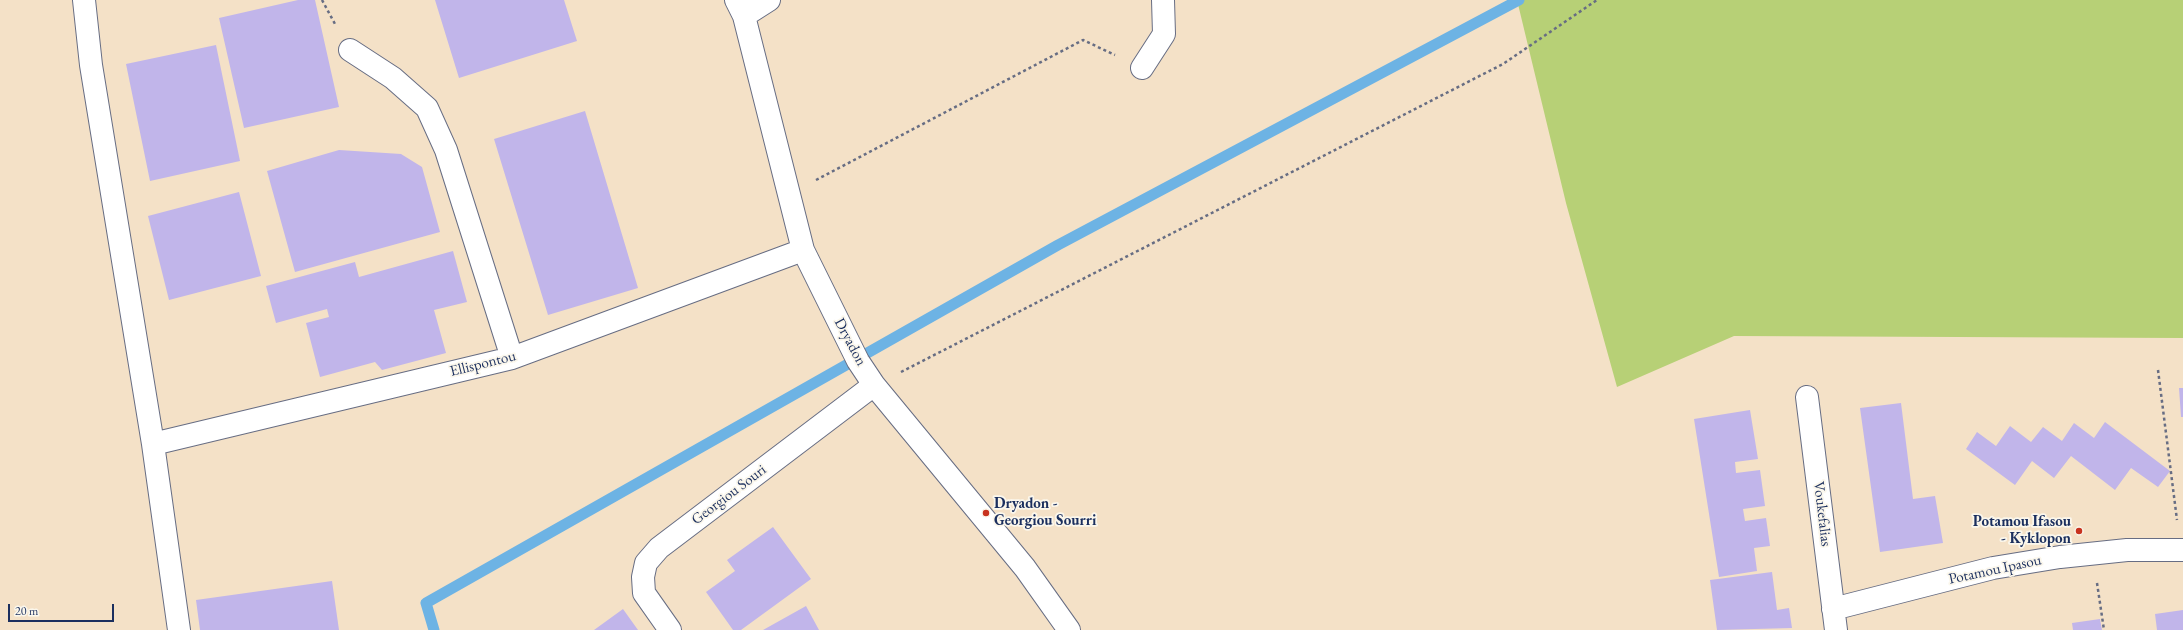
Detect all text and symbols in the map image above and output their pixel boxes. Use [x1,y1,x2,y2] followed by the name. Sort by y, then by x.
[830,315,870,369] street label: Dryadon
[448,347,518,381] street label: Ellispontou
[688,461,770,529] street label: Georgiou Souri
[1809,481,1835,547] street label: Voukefalias
[994,495,1096,530] place label: Dryadon - Georgiou Sourri
[981,508,991,518] marker: Dryadon - Georgiou Sourri
[1973,513,2071,548] place label: Potamou Ifasou - Kyklopon
[2074,526,2084,536] marker: Potamou Ifasou - Kyklopon
[1947,551,2043,589] street label: Potamou Ipasou
[10,596,116,622] scale bar
[15,603,38,619] text: 20 m

